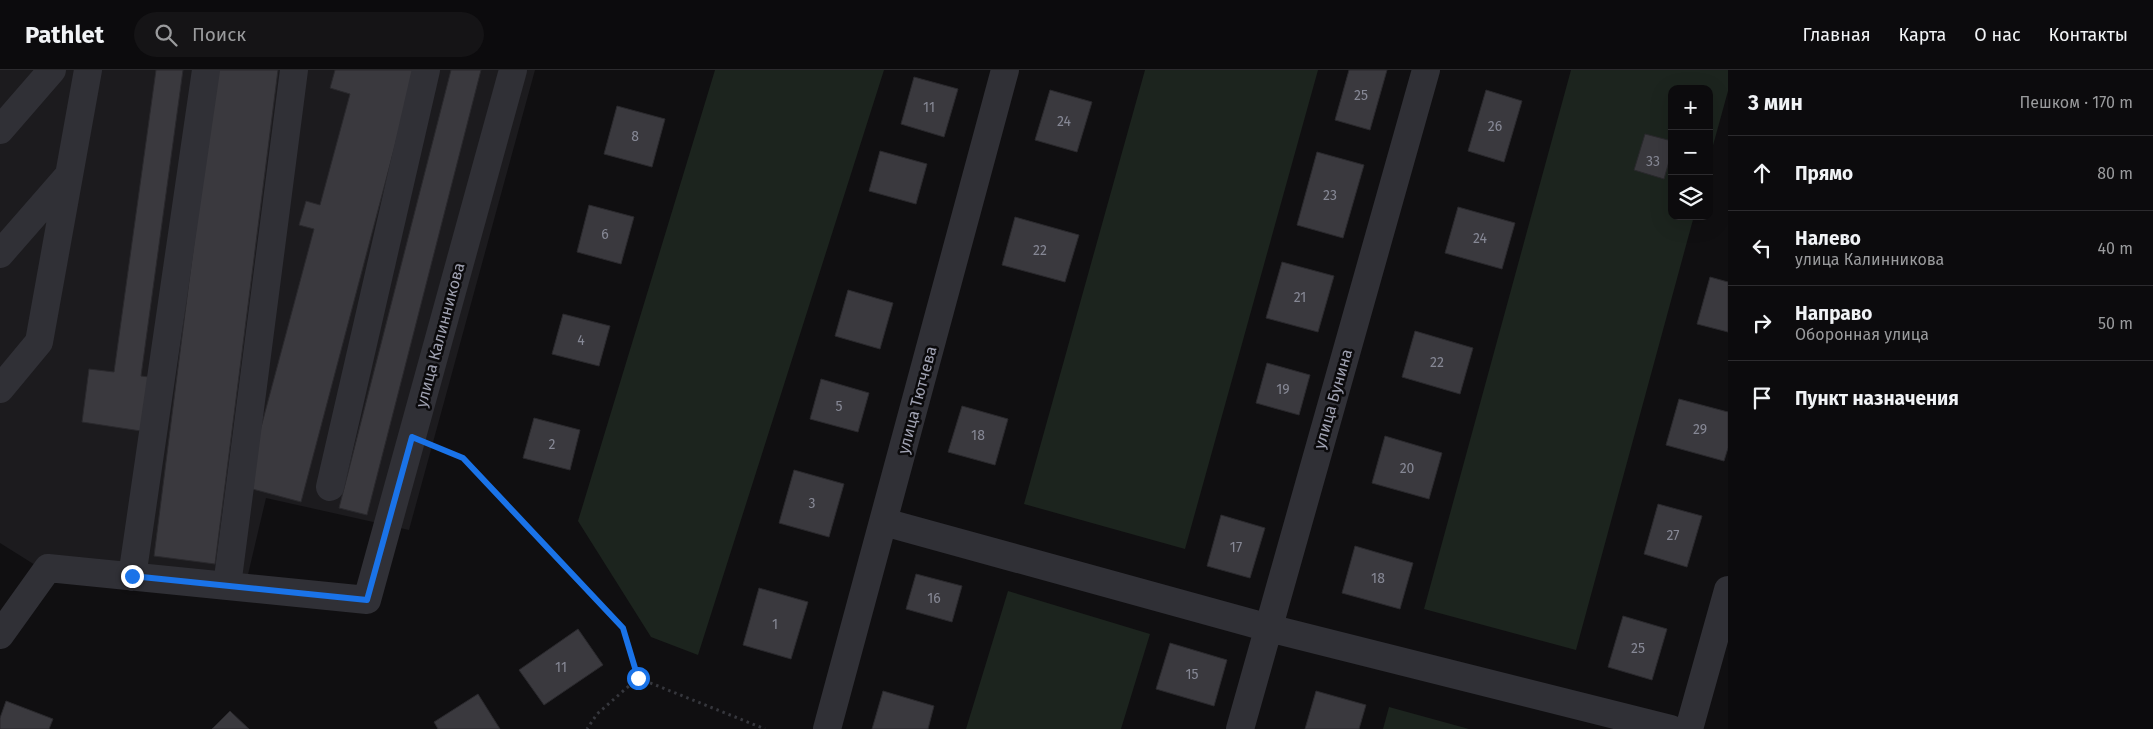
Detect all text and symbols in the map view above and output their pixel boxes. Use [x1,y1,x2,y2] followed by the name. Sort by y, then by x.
[134,12,484,57] search box
[25,21,104,49] text: Pathlet
[152,21,180,49] icon: search
[192,23,246,46] text: Поиск
[1803,24,1871,46] text: Главная
[1899,24,1946,46] text: Карта
[1974,24,2021,46] text: О нас
[2049,24,2128,46] text: Контакты
[1668,85,1713,220] map controls
[1668,85,1713,130] button: +
[1354,87,1368,104] house number: 25
[1748,90,1803,116] text: 3 мин
[2019,93,2133,112] text: Пешком · 170 m
[923,99,935,116] house number: 11
[1057,113,1072,130] house number: 24
[1488,118,1502,135] house number: 26
[631,128,639,145] house number: 8
[1668,130,1713,175] button: −
[1646,153,1660,170] house number: 33
[1748,159,1776,187] icon: ahead
[1795,162,1853,185] text: Прямо
[2097,164,2133,183] text: 80 m
[1668,175,1713,220] button: layers
[1323,187,1337,204] house number: 23
[601,226,609,243] house number: 6
[1795,227,1861,250] text: Налево
[1473,230,1488,247] house number: 24
[1748,234,1776,262] icon: left
[2098,239,2133,258] text: 40 m
[1033,242,1047,259] house number: 22
[1795,250,1944,269] text: улица Калинникова
[412,260,468,410] street label: улица Калинникова
[1294,289,1306,306] house number: 21
[1795,302,1872,325] text: Направо
[1748,309,1776,337] icon: right
[2098,314,2133,333] text: 50 m
[1795,325,1929,344] text: Оборонная улица
[577,332,585,349] house number: 4
[893,344,941,456] street label: улица Тютчева
[1310,347,1356,451] street label: улица Бунина
[1430,354,1444,371] house number: 22
[1276,381,1290,398] house number: 19
[1748,384,1776,412] icon: arrive
[1795,387,1959,410] text: Пункт назначения
[835,398,843,415] house number: 5
[1693,421,1707,438] house number: 29
[971,427,985,444] house number: 18
[549,436,556,453] house number: 2
[1400,460,1415,477] house number: 20
[809,495,816,512] house number: 3
[1666,527,1680,544] house number: 27
[1230,539,1242,556] house number: 17
[121,565,144,588] route end
[1371,570,1385,587] house number: 18
[927,590,941,607] house number: 16
[772,616,778,633] house number: 1
[1631,640,1645,657] house number: 25
[555,659,567,676] house number: 11
[1185,666,1199,683] house number: 15
[627,667,650,690] route start

